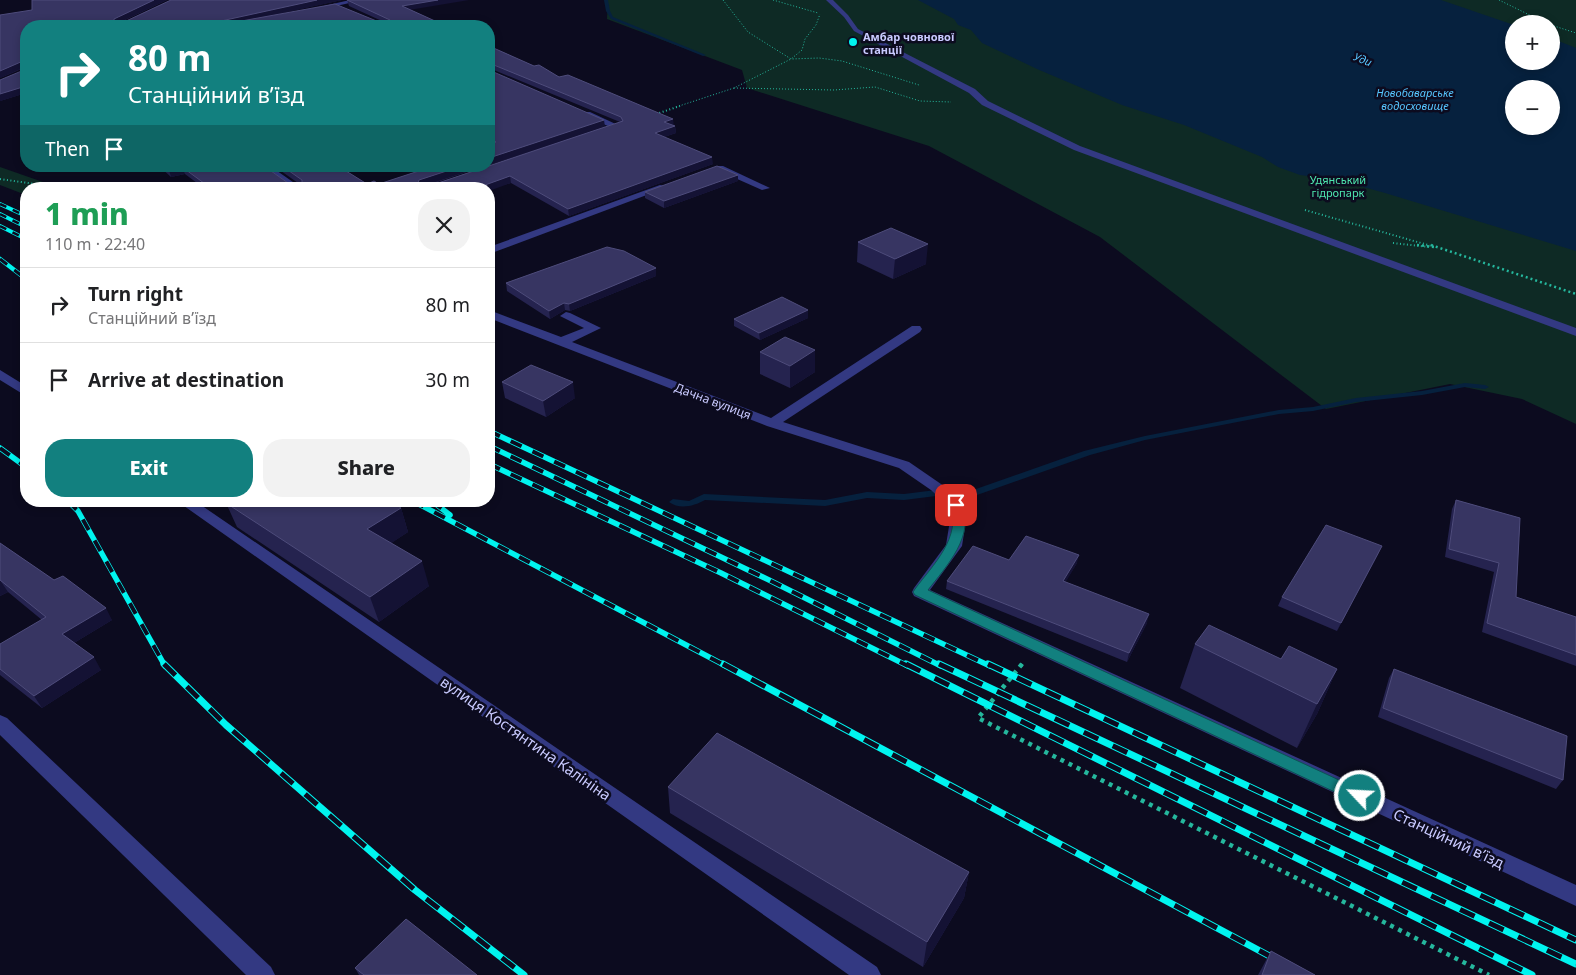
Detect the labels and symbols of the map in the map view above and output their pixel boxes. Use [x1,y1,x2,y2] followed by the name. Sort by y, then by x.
[863,29,955,57] place label: Амбар човнової станції
[847,36,859,48] marker: Амбар човнової станції
[1352,49,1374,69] water label: Уди
[1376,85,1454,113] water label: Новобаварське водосховище
[1310,172,1366,200] park label: Удянський гідропарк
[672,379,754,423] street label: Дачна вулиця
[935,484,977,526] pin
[437,671,615,805] street label: вулиця Костянтина Калініна
[1333,769,1385,821] position arrow
[1390,804,1508,872] street label: Станційний в’їзд

